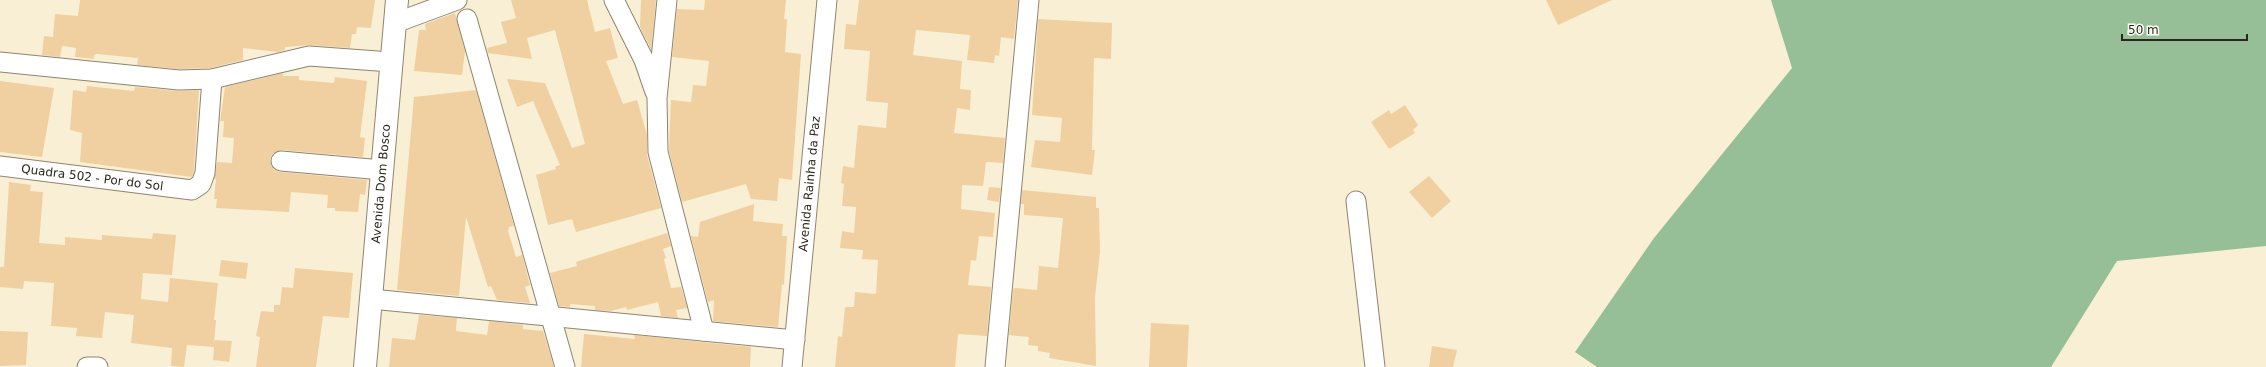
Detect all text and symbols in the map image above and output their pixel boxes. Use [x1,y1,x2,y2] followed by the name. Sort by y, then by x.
[2122,16,2247,42] scale bar
[2128,23,2159,37] text: 50 m
[796,115,823,252] street label: Avenida Rainha da Paz
[369,123,393,244] street label: Avenida Dom Bosco
[20,162,164,193] street label: Quadra 502 - Por do Sol

